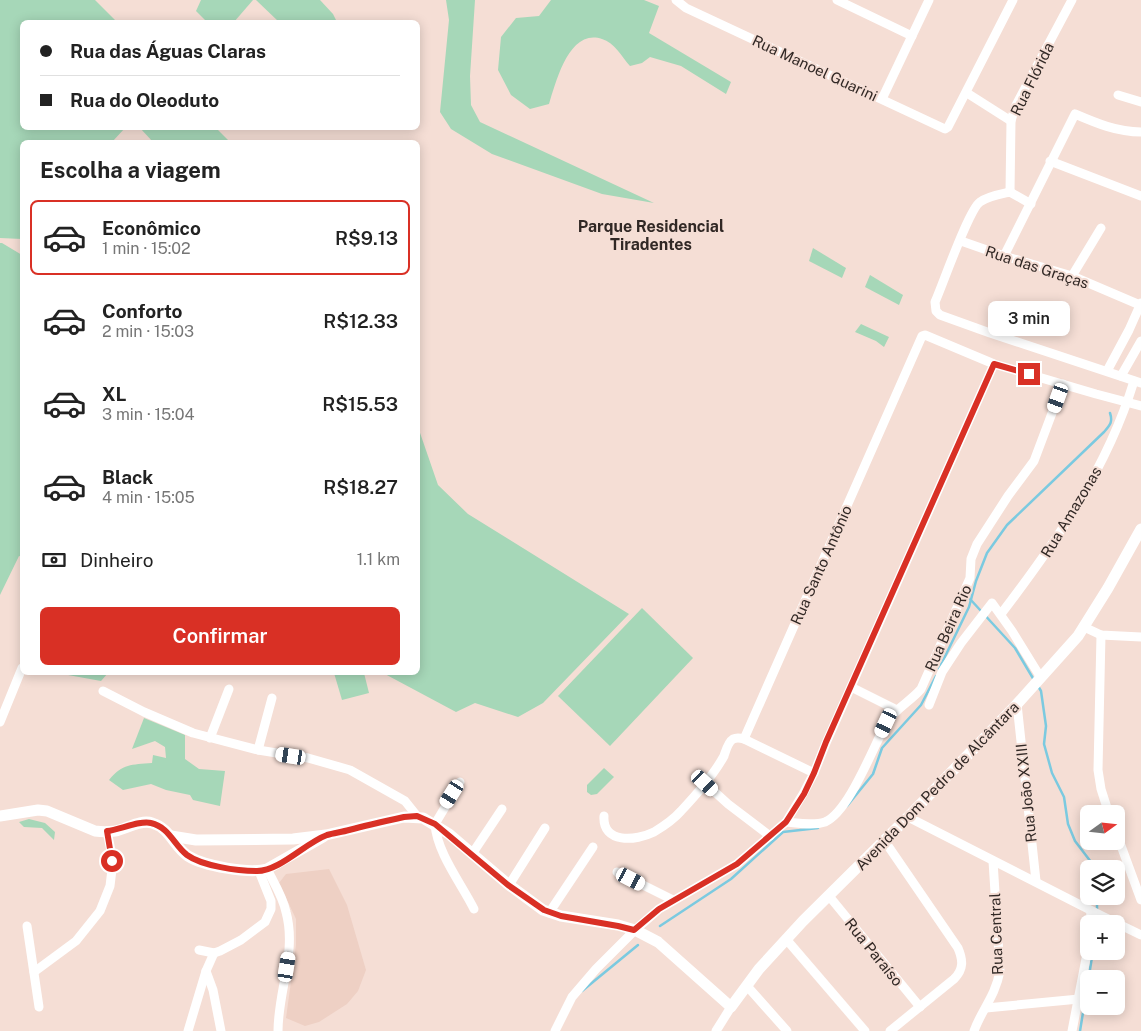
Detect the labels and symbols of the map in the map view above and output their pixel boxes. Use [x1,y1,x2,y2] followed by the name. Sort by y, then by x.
[750,32,880,104] street label: Rua Manoel Guarini
[1007,40,1057,118] street label: Rua Flórida
[578,217,724,254] district label: Parque Residencial Tiradentes
[983,242,1091,292] street label: Rua das Graças
[988,302,1070,336] callout: 3 min
[1018,363,1040,385] route end
[1045,381,1070,415] car
[1037,464,1105,560] street label: Rua Amazonas
[787,503,855,627] street label: Rua Santo Antônio
[921,582,975,674] street label: Rua Beira Rio
[852,698,1022,874] street label: Avenida Dom Pedro de Alcântara
[872,706,899,740] car
[1012,743,1040,843] street label: Rua João XXIII
[275,746,306,766] car
[688,767,721,799] car
[437,777,466,811] car
[1080,805,1125,850] north arrow
[101,850,123,872] route start
[614,866,647,892] car
[986,893,1006,975] street label: Rua Central
[842,915,906,989] street label: Rua Paraíso
[277,951,296,983] car

